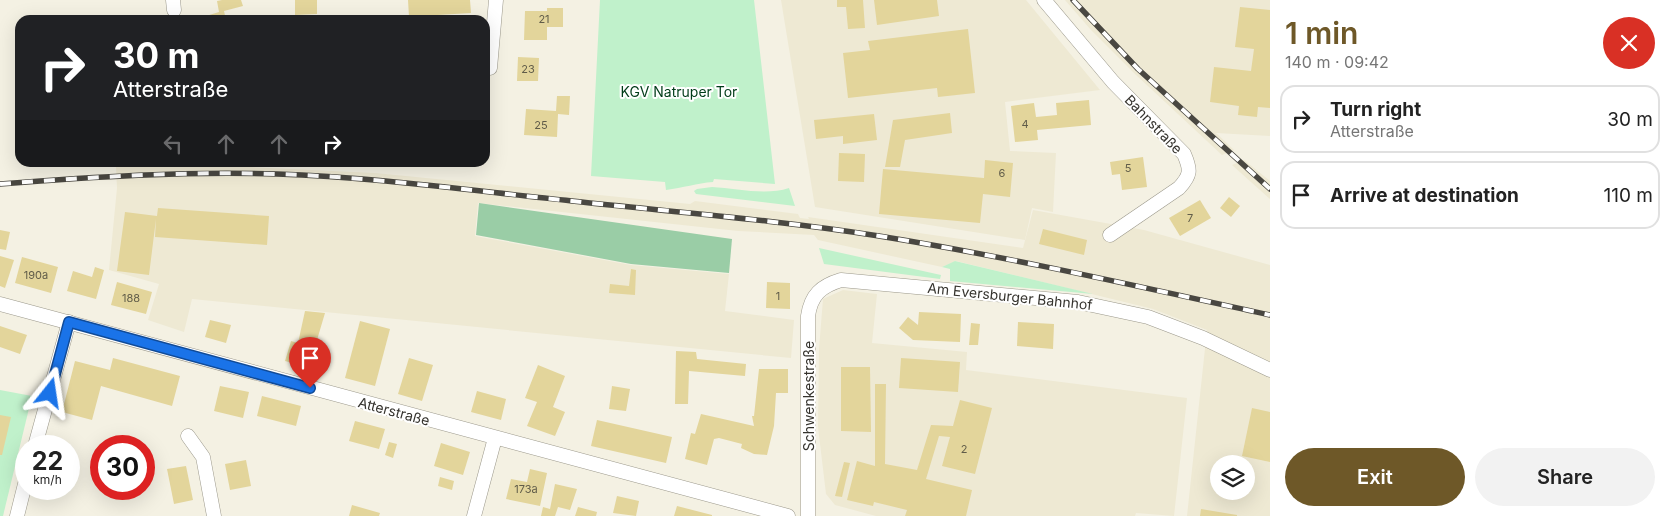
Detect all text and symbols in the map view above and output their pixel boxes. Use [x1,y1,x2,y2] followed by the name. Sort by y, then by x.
[538,12,550,26] house number: 21
[1285,15,1358,51] text: 1 min
[1603,17,1655,69] button: close
[113,34,199,76] text: 30 m
[30,35,95,100] icon: right
[1285,52,1389,72] text: 140 m · 09:42
[521,62,535,76] house number: 23
[113,76,228,102] text: Atterstraße
[621,83,737,100] park label: KGV Natruper Tor
[1122,91,1186,157] street label: Bahnstraße
[1330,98,1421,121] text: Turn right
[1287,105,1315,133] icon: right
[1607,108,1653,131] text: 30 m
[1021,117,1029,131] house number: 4
[534,118,548,132] house number: 25
[1330,121,1414,141] text: Atterstraße
[159,130,187,158] icon: left
[212,130,240,158] icon: ahead
[265,130,293,158] icon: ahead
[318,130,346,158] icon: right
[1125,161,1132,175] house number: 5
[999,166,1006,180] house number: 6
[1287,181,1315,209] icon: arrive
[1330,184,1519,207] text: Arrive at destination
[1604,184,1653,207] text: 110 m
[1187,211,1193,225] house number: 7
[24,268,48,282] house number: 190a
[927,279,1093,313] street label: Am Eversburger Bahnhof
[776,289,780,303] house number: 1
[122,291,140,305] house number: 188
[289,337,331,388] pin
[800,341,817,451] street label: Schwenkestraße
[296,344,324,372] icon: arrive
[23,366,75,418] position arrow
[356,393,432,429] street label: Atterstraße
[90,435,155,500] speed limit sign: 30
[961,442,967,456] house number: 2
[32,446,63,476] text: 22
[1285,448,1465,506] button: Exit
[1475,448,1655,506] button: Share
[1210,455,1255,500] map controls
[1210,455,1255,500] button: layers
[33,472,62,487] text: km/h
[514,482,538,496] house number: 173a

